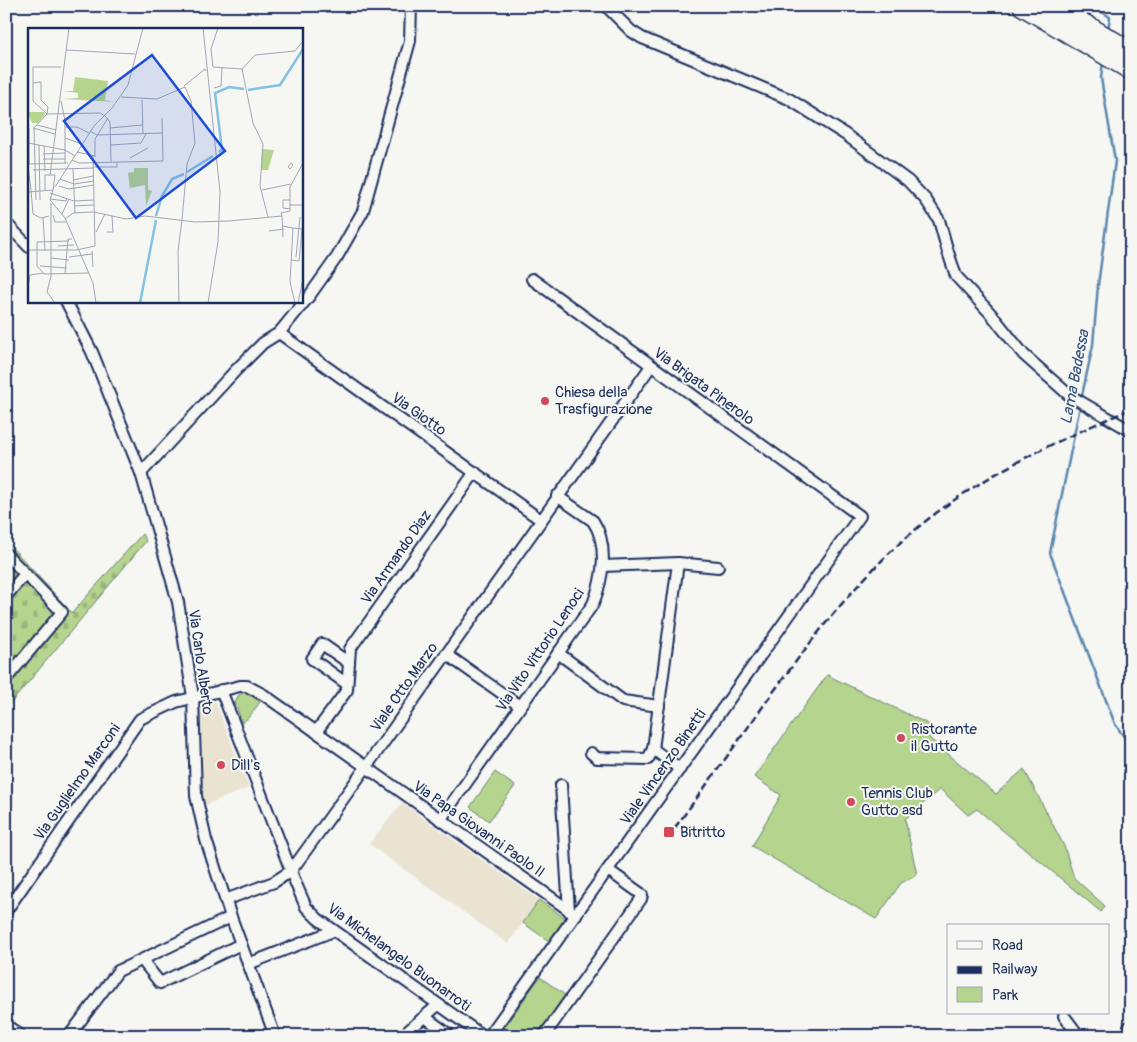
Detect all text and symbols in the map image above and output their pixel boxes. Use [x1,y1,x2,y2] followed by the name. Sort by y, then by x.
[28,28,302,302] inset map
[1056,327,1094,426] water label: Lama Badessa
[650,343,758,429] street label: Via Brigata Pinerolo
[555,383,653,419] place label: Chiesa della Trasfigurazione
[388,389,450,440] street label: Via Giotto
[539,395,551,407] marker: Chiesa della Trasfigurazione
[357,506,436,608] street label: Via Armando Diaz
[492,585,589,716] street label: Via Vito Vittorio Lenoci
[184,608,217,716] street label: Via Carlo Alberto
[367,639,442,736] street label: Viale Otto Marzo
[616,706,711,829] street label: Viale Vincenzo Binetti
[30,720,125,844] street label: Via Guglielmo Marconi
[911,720,977,756] place label: Ristorante il Gutto
[895,732,907,744] marker: Ristorante il Gutto
[231,756,260,775] place label: Dill's
[215,759,227,771] marker: Dill's
[409,777,548,882] street label: Via Papa Giovanni Paolo II
[861,784,933,820] place label: Tennis Club Gutto asd
[845,796,857,808] marker: Tennis Club Gutto asd
[680,823,725,842] place label: Bitritto
[662,825,676,839] marker: Bitritto
[323,899,474,1016] street label: Via Michelangelo Buonarroti
[947,924,1110,1014] legend
[992,936,1023,955] text: Road
[992,960,1038,979] text: Railway
[992,986,1019,1005] text: Park

